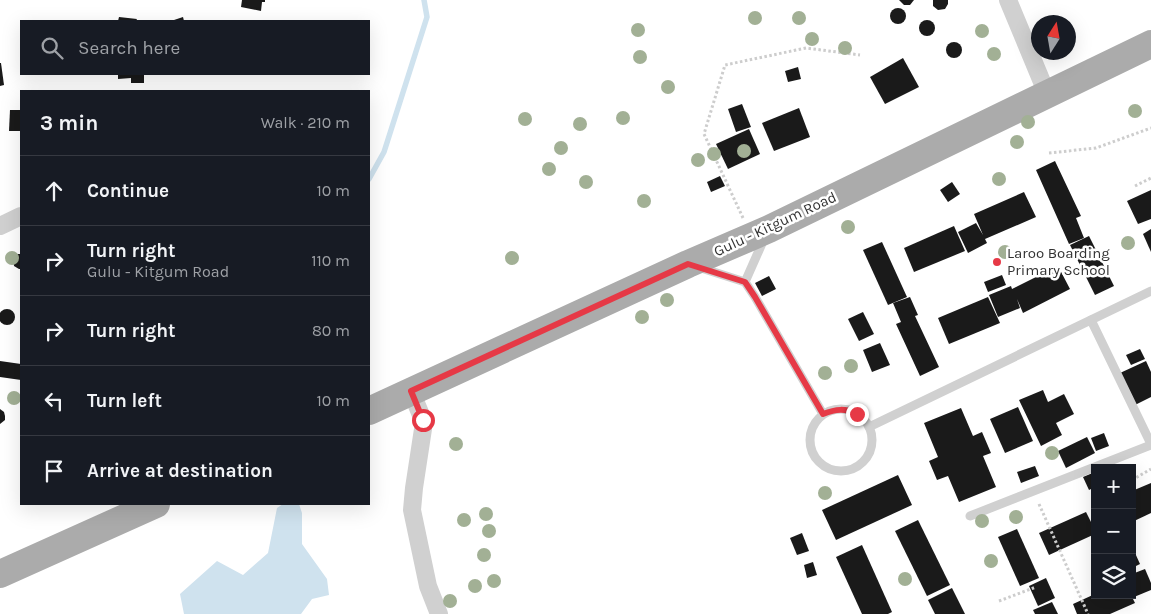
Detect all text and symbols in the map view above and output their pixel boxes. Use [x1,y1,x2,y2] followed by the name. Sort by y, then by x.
[1031,15,1076,60] north arrow
[20,20,370,75] search box
[38,34,66,62] icon: search
[78,37,180,59] text: Search here
[40,111,98,135] text: 3 min
[261,113,350,132] text: Walk · 210 m
[40,177,68,205] icon: ahead
[87,180,169,202] text: Continue
[316,181,350,200] text: 10 m
[711,188,839,260] street label: Gulu - Kitgum Road
[87,240,176,262] text: Turn right
[1007,244,1110,279] place label: Laroo Boarding Primary School
[40,247,68,275] icon: right
[311,251,350,270] text: 110 m
[991,256,1003,268] marker: Laroo Boarding Primary School
[87,262,229,281] text: Gulu - Kitgum Road
[40,317,68,345] icon: right
[87,320,176,342] text: Turn right
[312,321,350,340] text: 80 m
[40,387,68,415] icon: left
[87,390,162,412] text: Turn left
[316,391,350,410] text: 10 m
[846,403,869,426] route end
[412,409,435,432] route start
[40,457,68,485] icon: arrive
[87,460,273,482] text: Arrive at destination
[1091,464,1136,599] map controls
[1091,464,1136,509] button: +
[1091,509,1136,554] button: −
[1091,554,1136,599] button: layers

